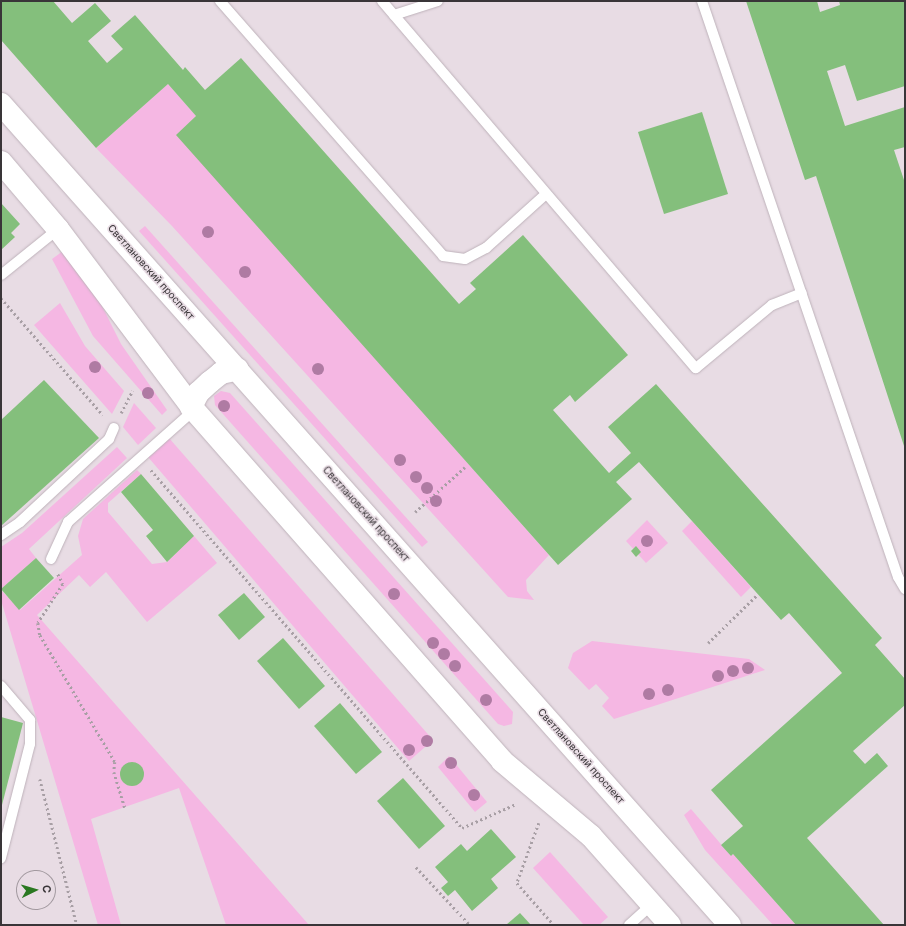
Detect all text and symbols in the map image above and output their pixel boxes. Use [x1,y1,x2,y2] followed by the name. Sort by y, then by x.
[105,222,197,322] street label: Светлановский проспект
[320,464,412,564] street label: Светлановский проспект
[535,706,627,806] street label: Светлановский проспект
[16,870,56,910] north arrow
[40,884,54,894] text: С

